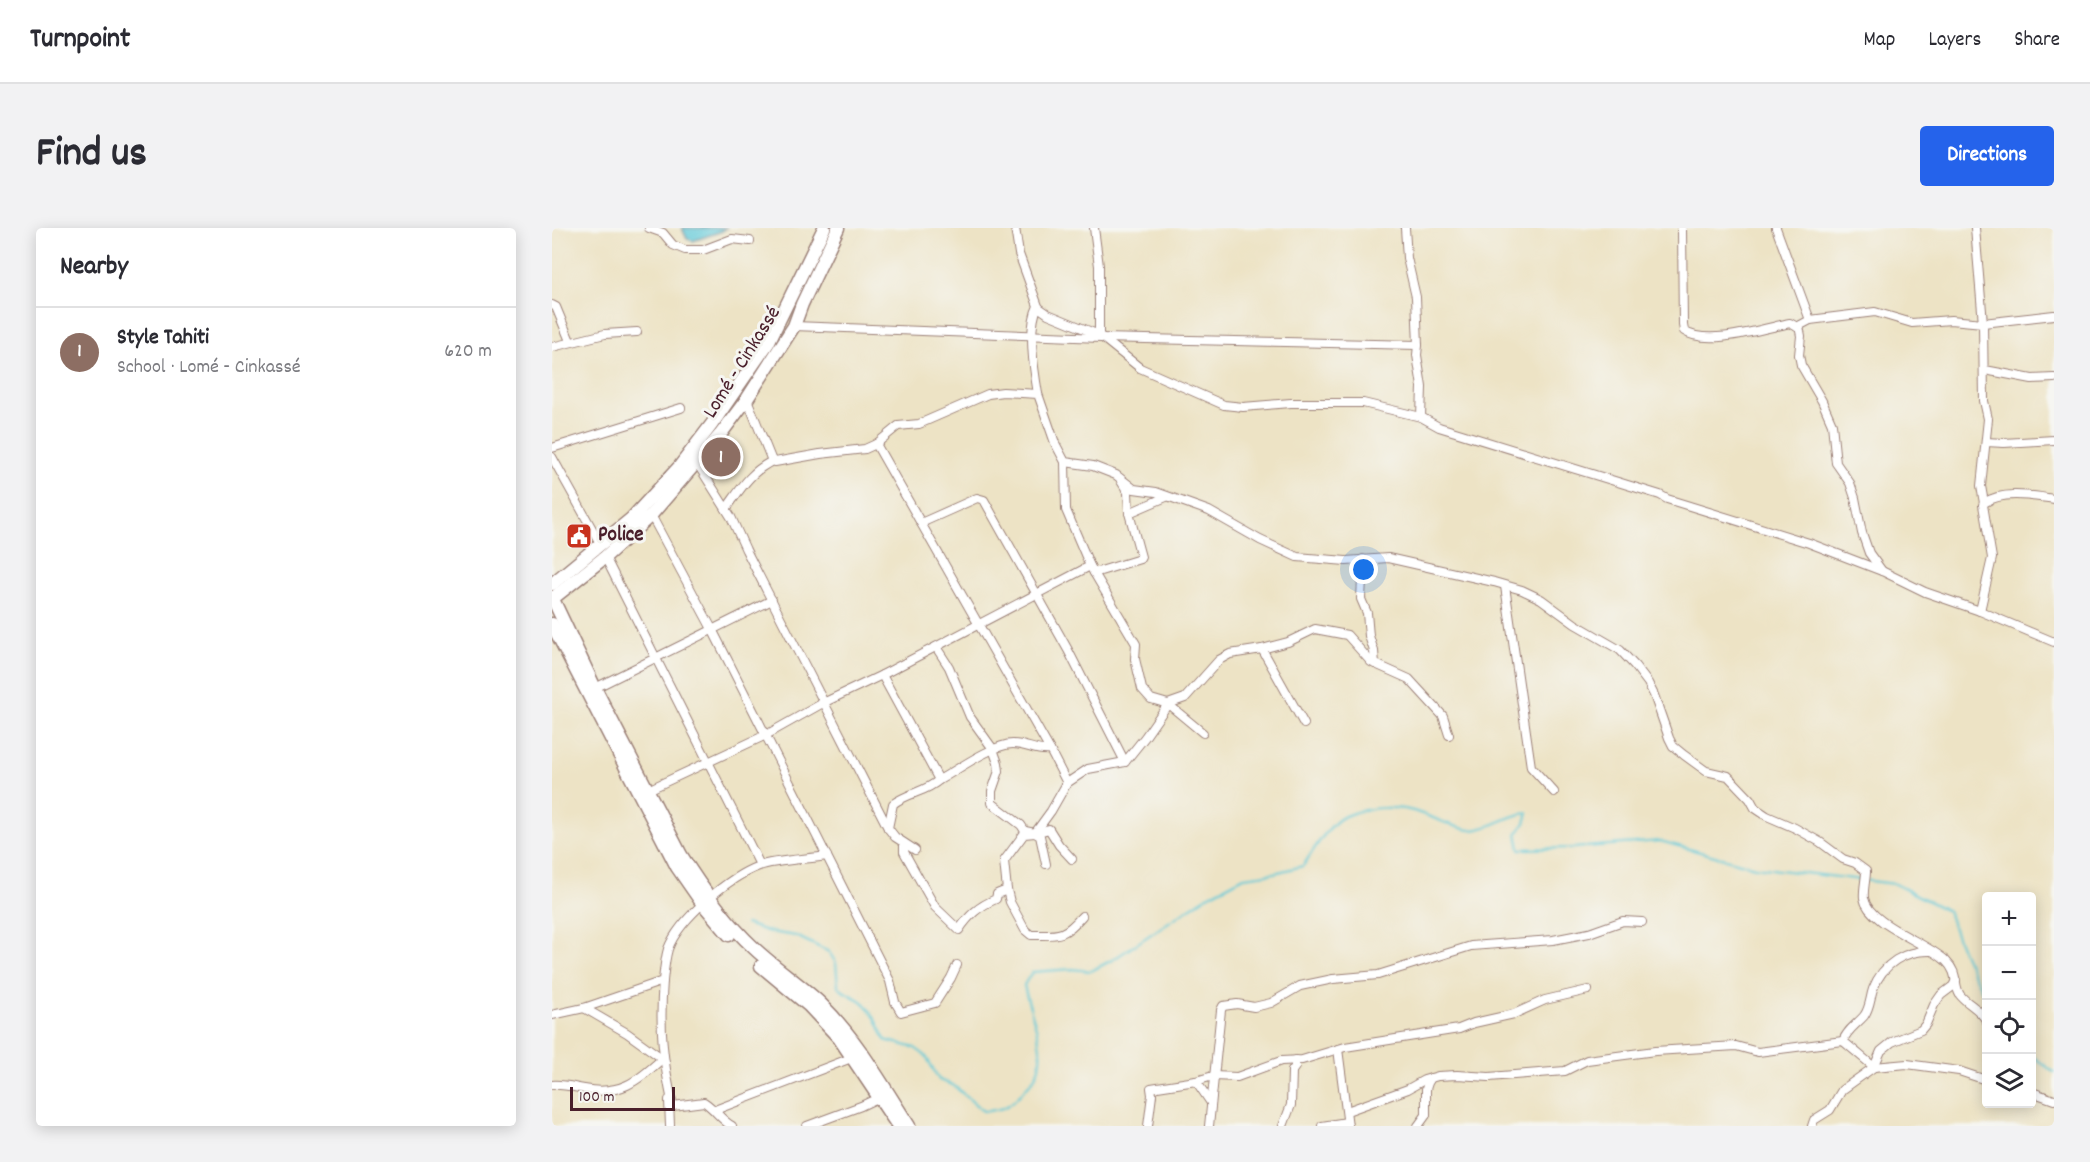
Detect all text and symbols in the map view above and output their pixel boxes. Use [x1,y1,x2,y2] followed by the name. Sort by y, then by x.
[30,21,130,61] text: Turnpoint
[1864,26,1895,56] text: Map
[1928,26,1981,56] text: Layers
[2014,26,2060,56] text: Share
[36,126,147,186] text: Find us
[1920,126,2054,186] button: Directions
[60,249,128,286] text: Nearby
[697,301,789,425] street label: Lomé - Cinkassé
[117,323,209,354] text: Style Tahiti
[77,338,82,366] text: 1
[444,338,492,366] text: 620 m
[117,354,301,382] text: School · Lomé - Cinkassé
[702,434,740,480] pin: 1
[564,521,594,551] public building icon: Police
[598,521,643,551] place label: Police
[1349,555,1378,584] your location
[1982,892,2036,1108] map controls
[1982,892,2036,946] button: +
[1982,946,2036,1000] button: −
[1982,1000,2036,1054] button: locate
[1982,1054,2036,1108] button: layers
[570,1084,675,1112] scale bar
[579,1086,615,1109] text: 100 m

